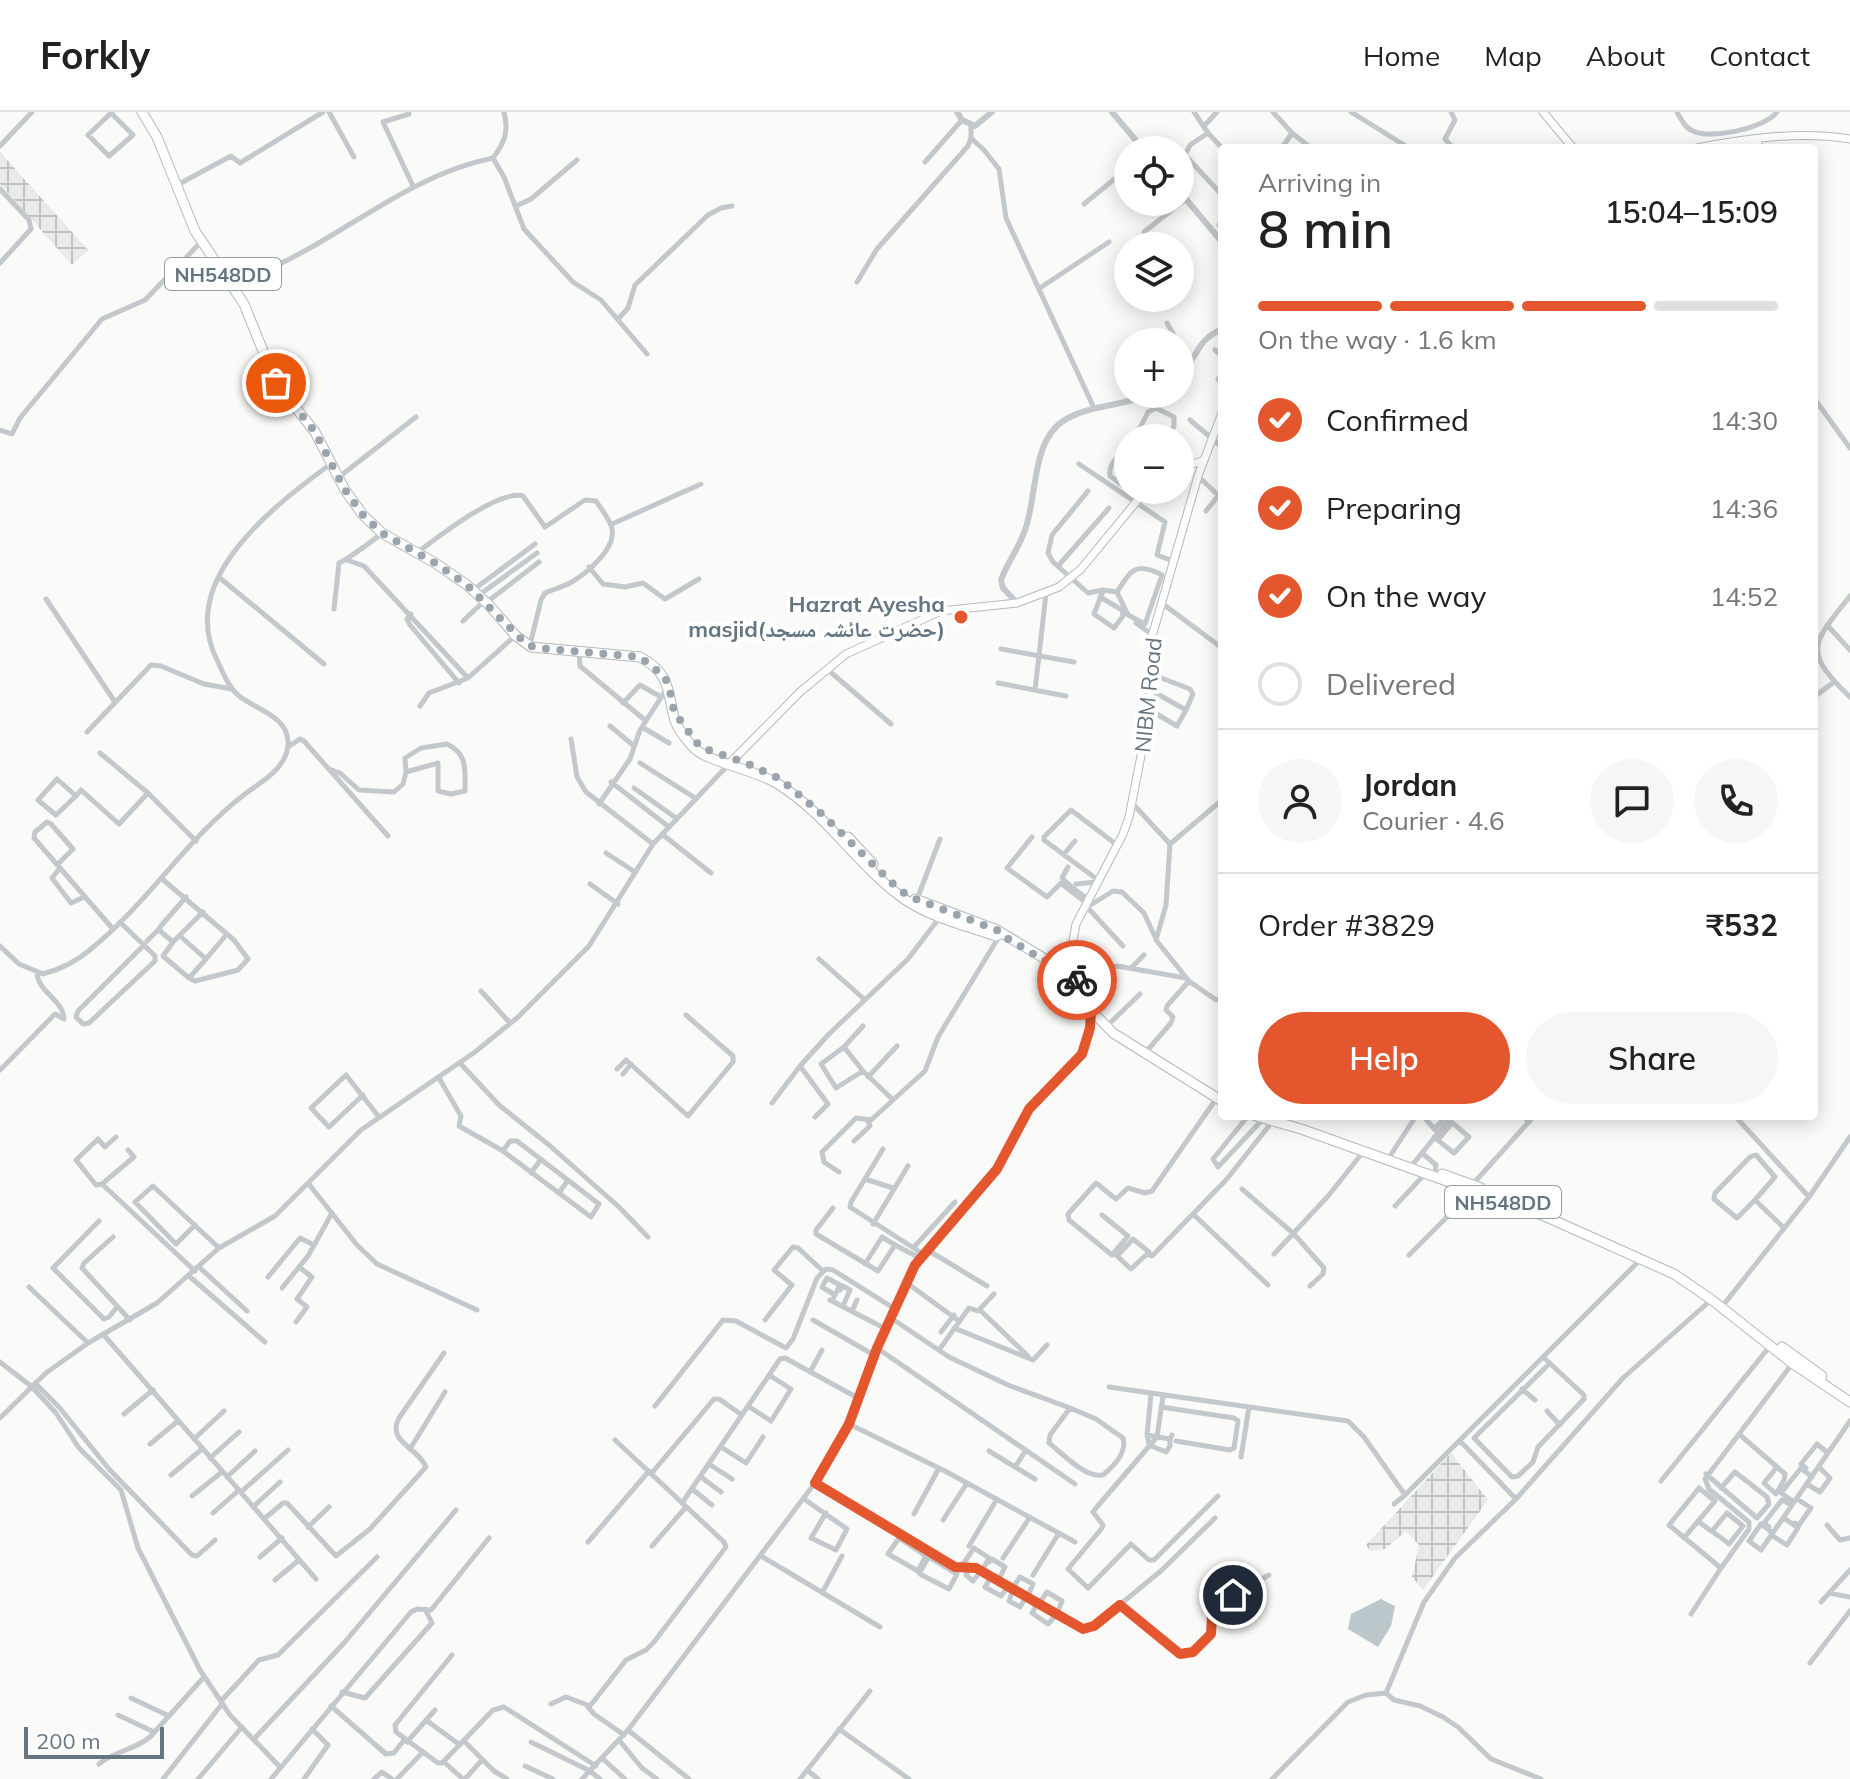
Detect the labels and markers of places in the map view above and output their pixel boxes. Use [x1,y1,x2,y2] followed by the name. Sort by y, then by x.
[242,349,310,417] pin
[688,590,945,643] place label: Hazrat Ayesha masjid(حضرت عائشہ مسجد)
[952,608,970,626] marker: Hazrat Ayesha masjid(حضرت عائشہ مسجد)
[1199,1561,1267,1629] pin

